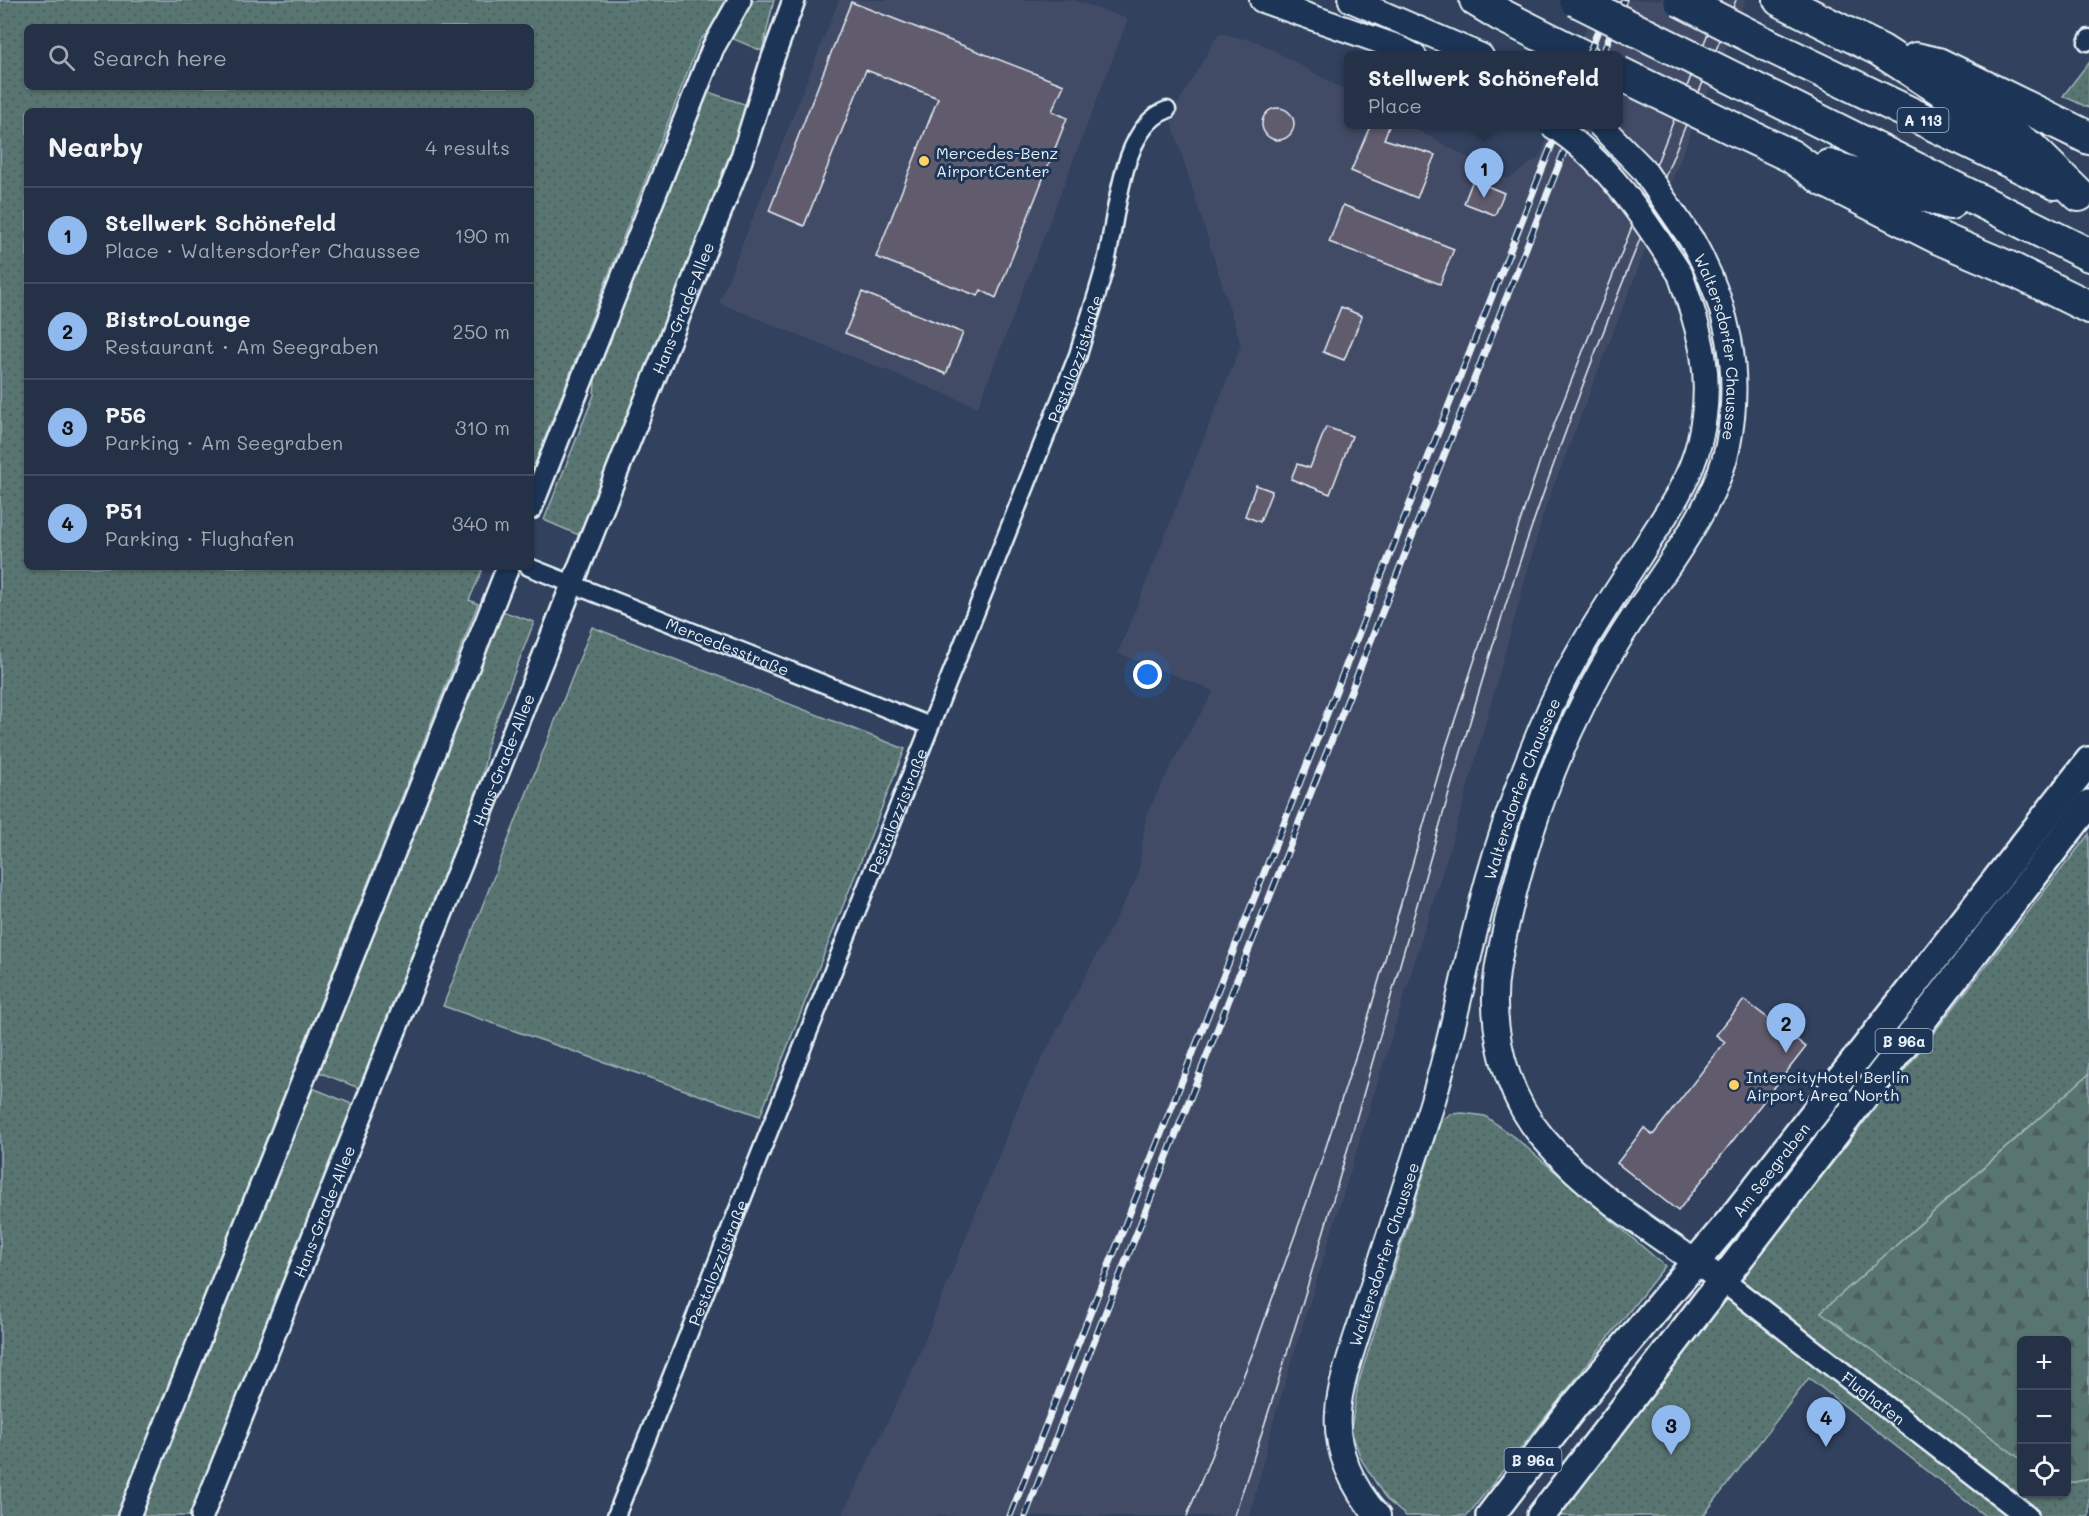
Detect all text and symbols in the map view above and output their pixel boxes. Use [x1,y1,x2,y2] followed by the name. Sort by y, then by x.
[24,24,534,90] search box
[45,41,78,74] icon: search
[93,43,227,72] text: Search here
[1344,51,1623,129] popup
[1368,63,1599,92] text: Stellwerk Schönefeld
[1368,92,1422,118] text: Place
[1898,108,1948,132] road number: A 113
[48,130,143,164] text: Nearby
[425,134,510,160] text: 4 results
[936,142,1058,181] place label: Mercedes-Benz AirportCenter
[1464,148,1504,198] pin: 1
[917,154,931,168] marker: Mercedes-Benz AirportCenter
[105,208,336,237] text: Stellwerk Schönefeld
[63,222,72,248] text: 1
[455,222,510,248] text: 190 m
[105,237,421,263] text: Place · Waltersdorfer Chaussee
[646,239,718,377] street label: Hans-Grade-Allee
[1690,250,1744,442] street label: Waltersdorfer Chaussee
[1042,292,1107,425] street label: Pestalozzistraße
[105,304,251,333] text: BistroLounge
[62,318,73,344] text: 2
[453,318,510,344] text: 250 m
[105,333,379,359] text: Restaurant · Am Seegraben
[105,400,146,429] text: P56
[62,414,74,440] text: 3
[455,414,510,440] text: 310 m
[105,429,343,455] text: Parking · Am Seegraben
[105,496,143,525] text: P51
[61,510,74,536] text: 4
[452,510,510,536] text: 340 m
[105,525,294,551] text: Parking · Flughafen
[663,612,793,680] street label: Mercedesstraße
[1133,660,1162,689] your location
[467,690,538,829] street label: Hans-Grade-Allee
[1478,694,1564,882] street label: Waltersdorfer Chaussee
[862,745,931,877] street label: Pestalozzistraße
[1766,1004,1806,1053] pin: 2
[1876,1029,1932,1053] road number: B 96a
[1746,1066,1909,1105] place label: IntercityHotel Berlin Airport Area North
[1727,1078,1741,1092] marker: IntercityHotel Berlin Airport Area North
[1727,1118,1814,1221] street label: Am Seegraben
[287,1142,359,1280] street label: Hans-Grade-Allee
[1343,1159,1423,1349] street label: Waltersdorfer Chaussee
[682,1196,751,1328] street label: Pestalozzistraße
[2017,1336,2071,1498] map controls
[2017,1336,2071,1390] button: +
[1838,1366,1910,1429] street label: Flughafen
[2017,1390,2071,1444] button: −
[1806,1398,1846,1447] pin: 4
[1652,1406,1690,1455] pin: 3
[2017,1444,2071,1498] button: locate
[1504,1448,1562,1472] road number: B 96a

